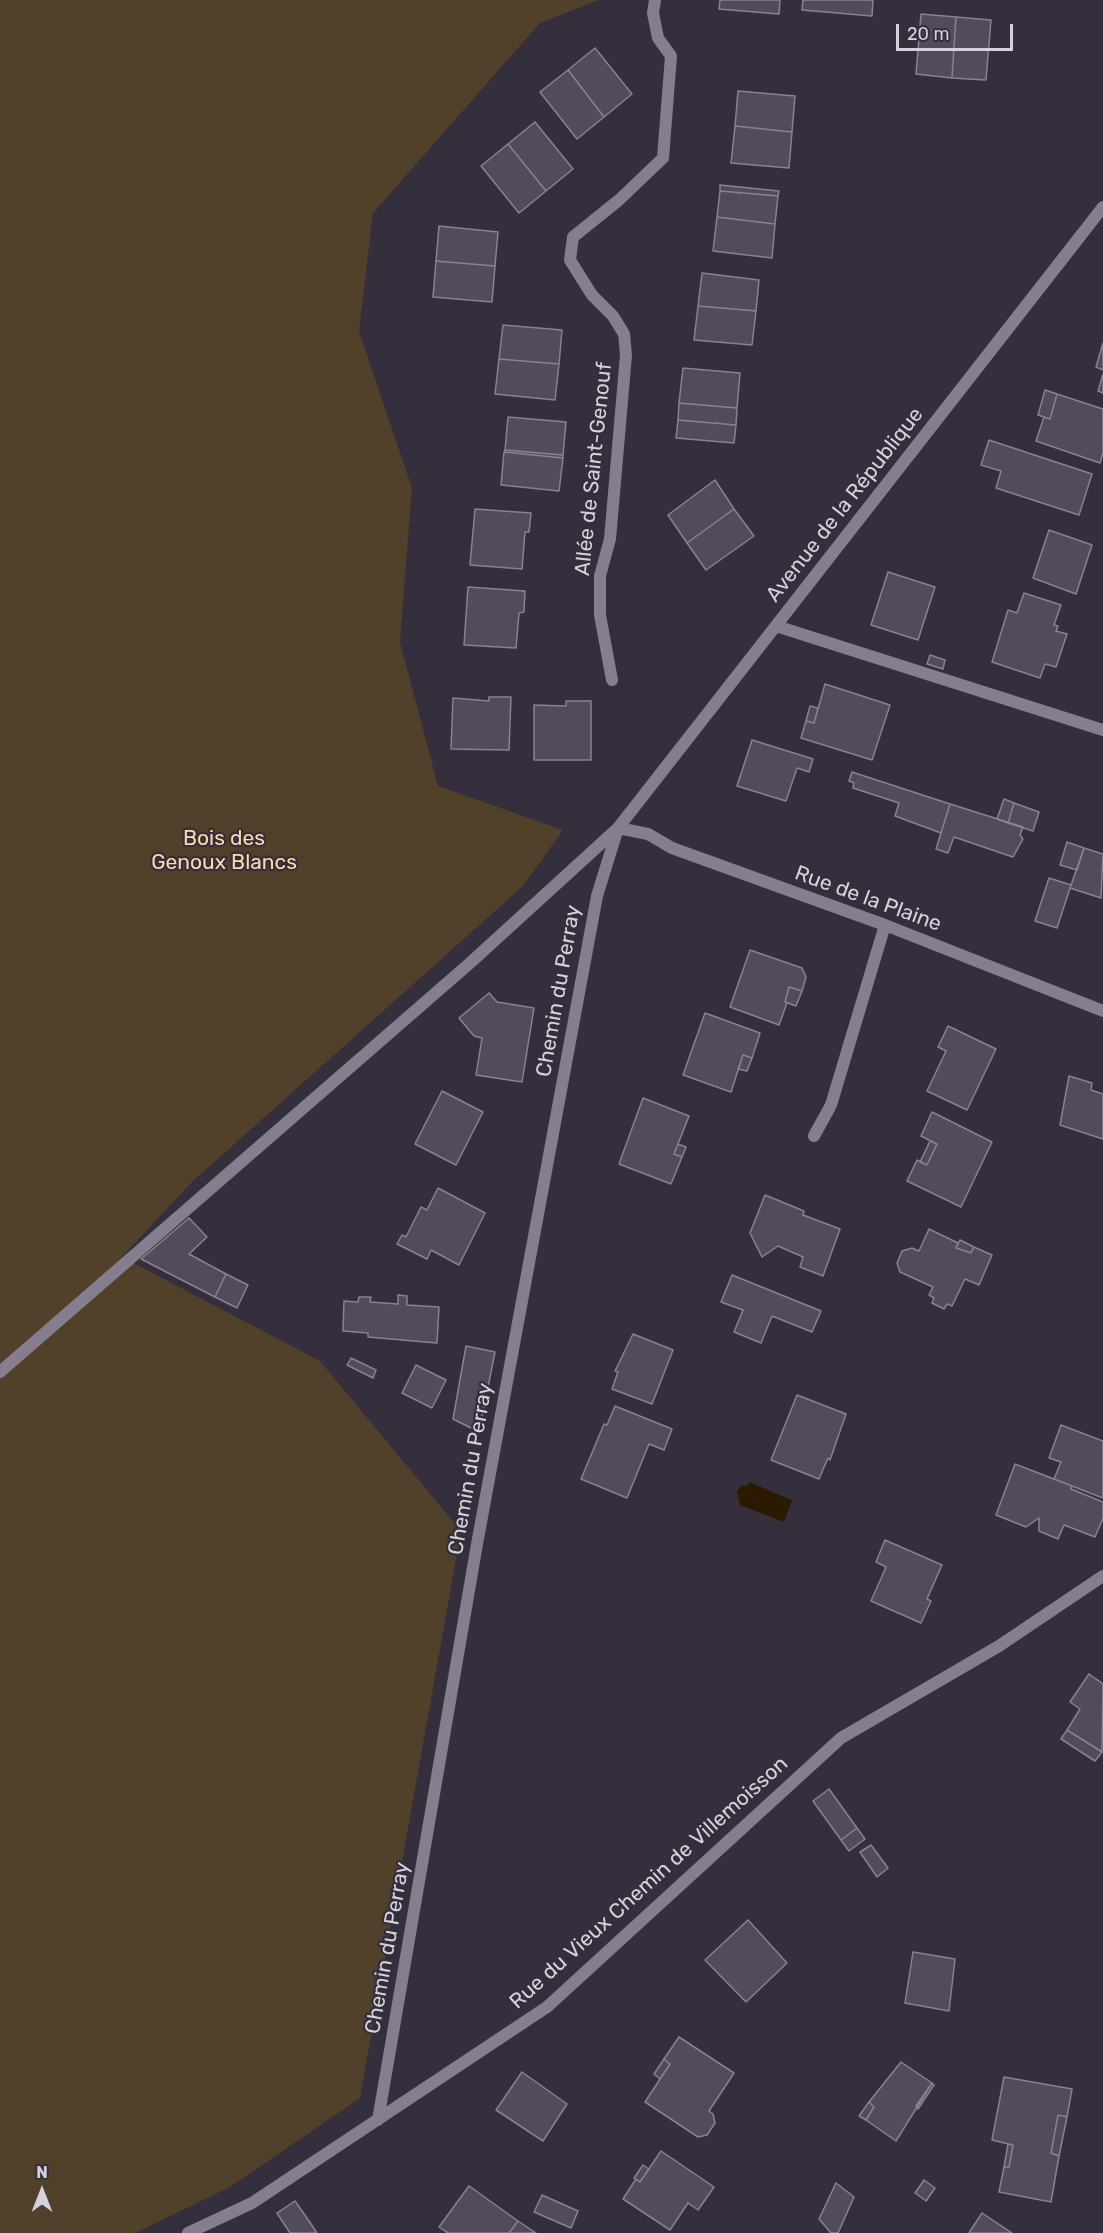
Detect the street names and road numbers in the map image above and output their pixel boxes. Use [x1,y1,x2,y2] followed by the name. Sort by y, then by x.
[570,361,618,577] street label: Allée de Saint-Genouf
[761,403,929,607] street label: Avenue de la République
[791,861,945,937] street label: Rue de la Plaine
[531,903,587,1079] street label: Chemin du Perray
[443,1381,499,1557] street label: Chemin du Perray
[505,1751,793,2015] street label: Rue du Vieux Chemin de Villemoisson
[360,1860,416,2036] street label: Chemin du Perray

